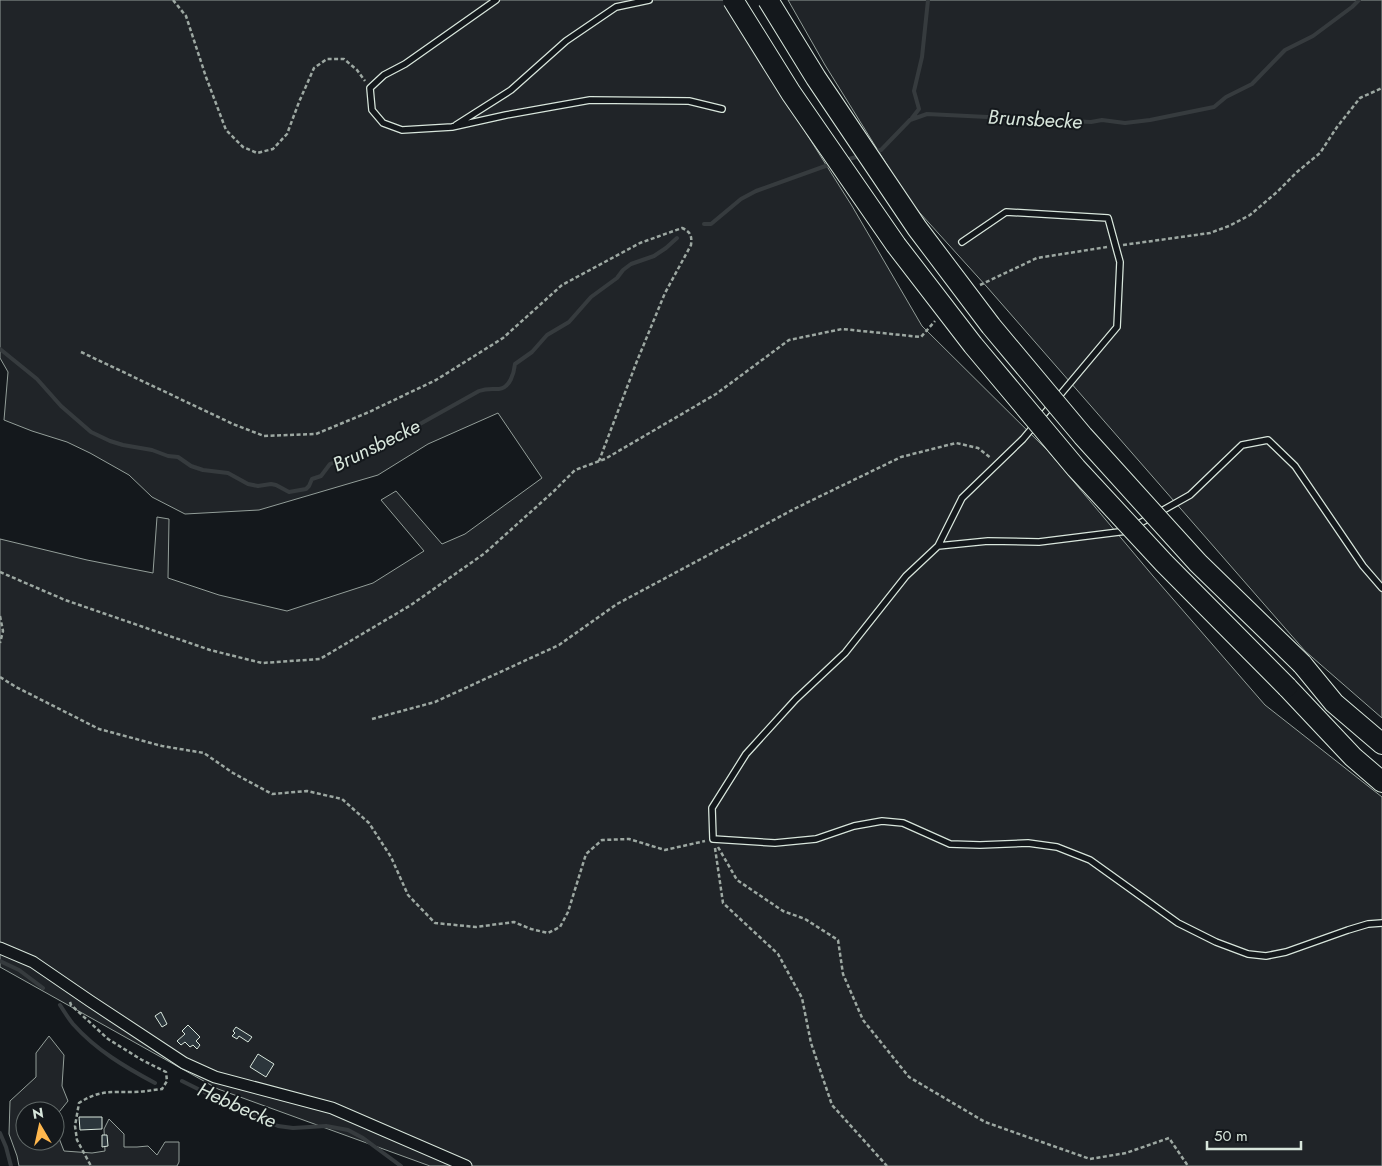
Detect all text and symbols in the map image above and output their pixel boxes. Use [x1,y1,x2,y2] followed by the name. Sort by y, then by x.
[987,103,1083,136] water label: Brunsbecke
[328,412,425,479] water label: Brunsbecke
[193,1075,281,1136] water label: Hebbecke
[15,1101,65,1151] north arrow
[31,1102,45,1124] text: N
[1207,1118,1301,1150] scale bar
[1214,1125,1248,1147] text: 50 m

